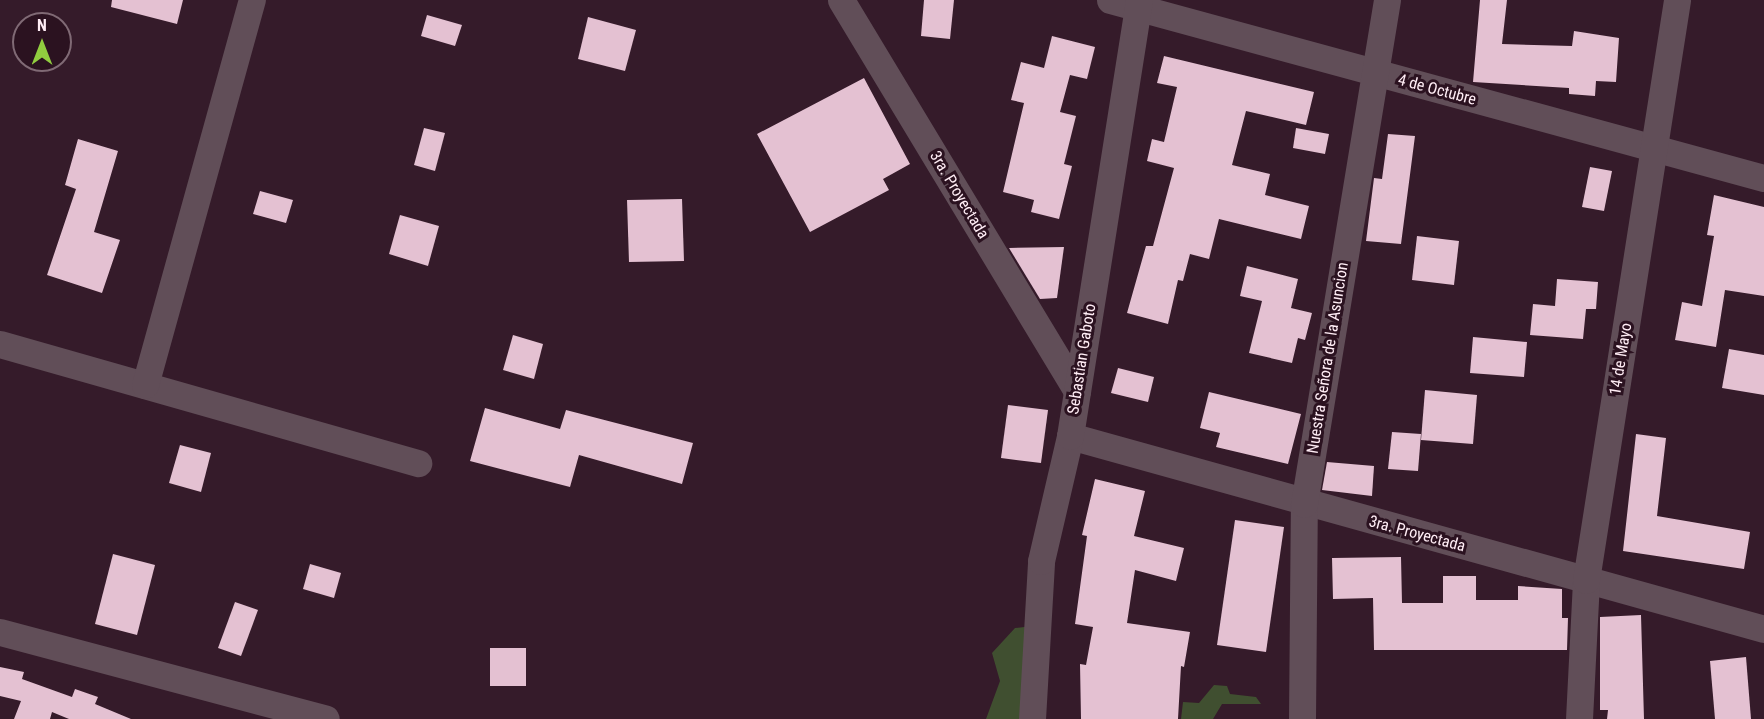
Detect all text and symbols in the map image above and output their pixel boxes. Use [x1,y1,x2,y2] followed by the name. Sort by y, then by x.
[12,12,72,72] north arrow
[37,16,47,35] text: N
[1396,70,1478,110] street label: 4 de Octubre
[925,148,993,242] street label: 3ra. Proyectada
[1303,261,1353,455] street label: Nuestra Señora de la Asuncion
[1064,302,1100,416] street label: Sebastian Gaboto
[1606,322,1636,396] street label: 14 de Mayo
[1367,512,1467,556] street label: 3ra. Proyectada

